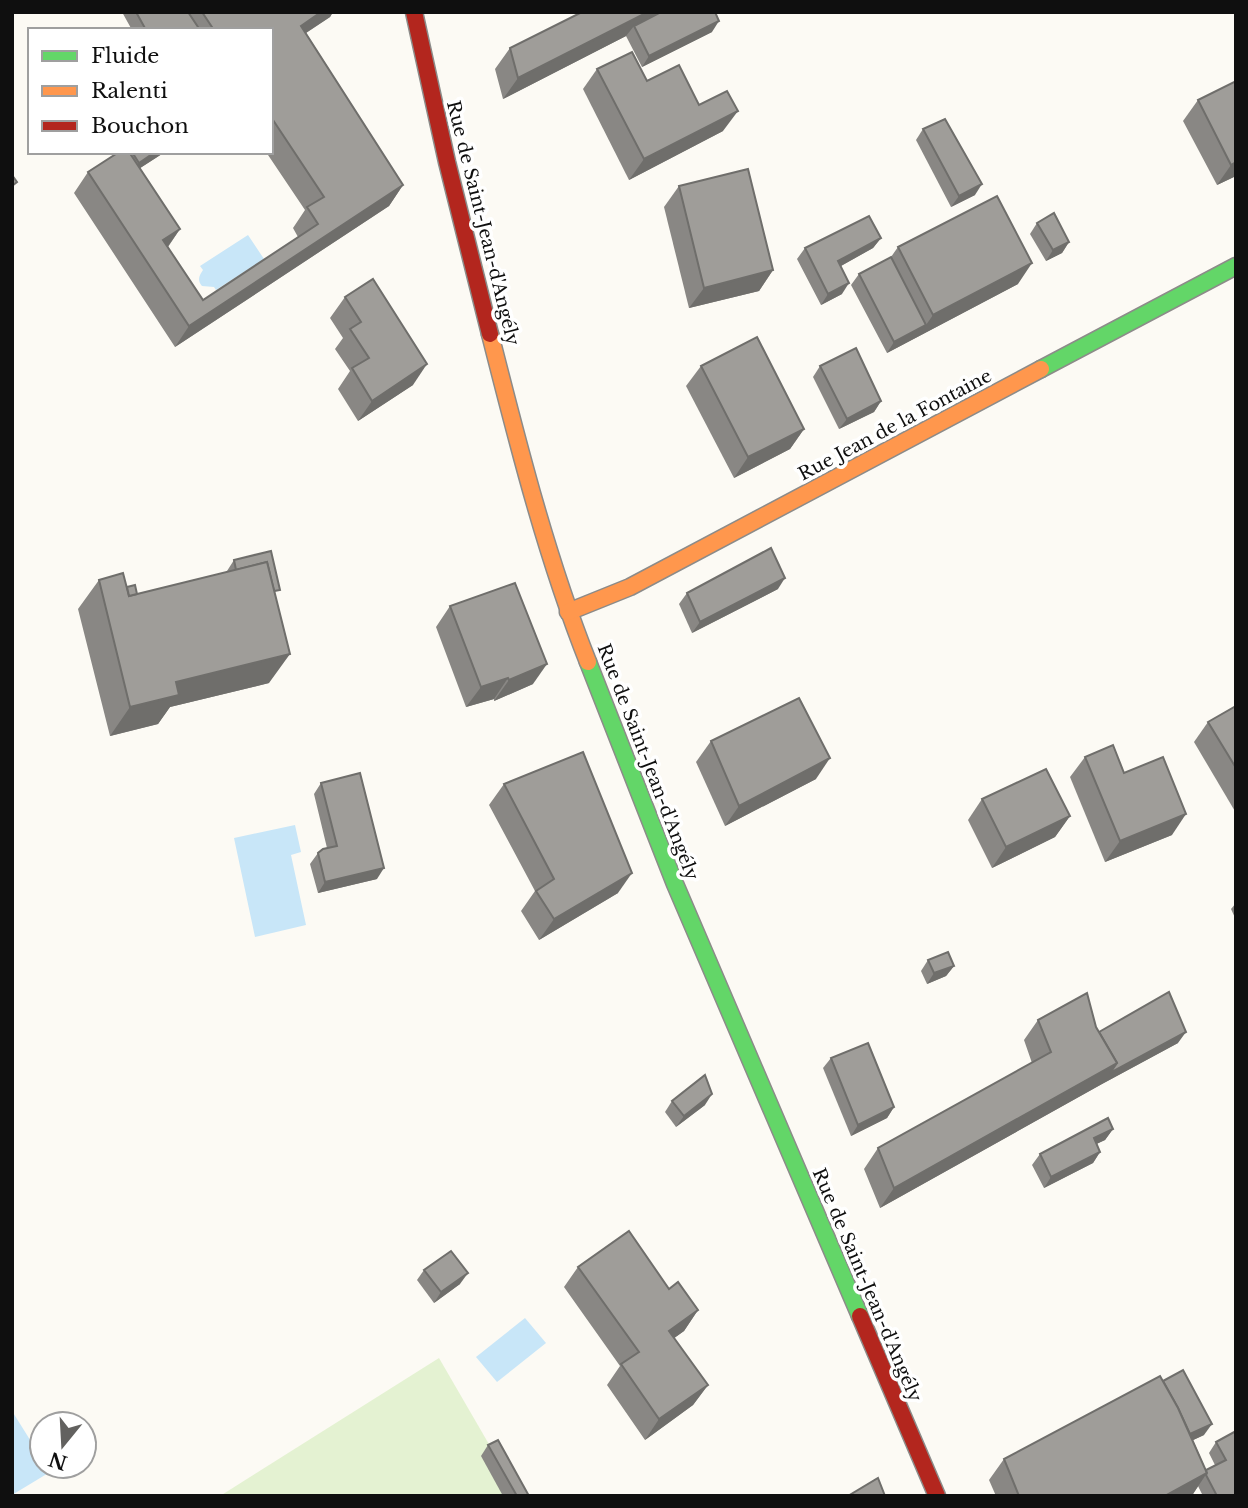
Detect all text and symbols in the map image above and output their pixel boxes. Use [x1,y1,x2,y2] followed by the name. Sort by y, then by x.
[28,28,273,154] legend
[91,43,159,69] text: Fluide
[91,78,168,104] text: Ralenti
[442,98,524,348] street label: Rue de Saint-Jean-d'Angély
[91,113,189,139] text: Bouchon
[795,365,995,485] street label: Rue Jean de la Fontaine
[593,641,704,884] street label: Rue de Saint-Jean-d'Angély
[808,1165,926,1406] street label: Rue de Saint-Jean-d'Angély
[28,1410,98,1480] north arrow
[46,1447,70,1474] text: N

